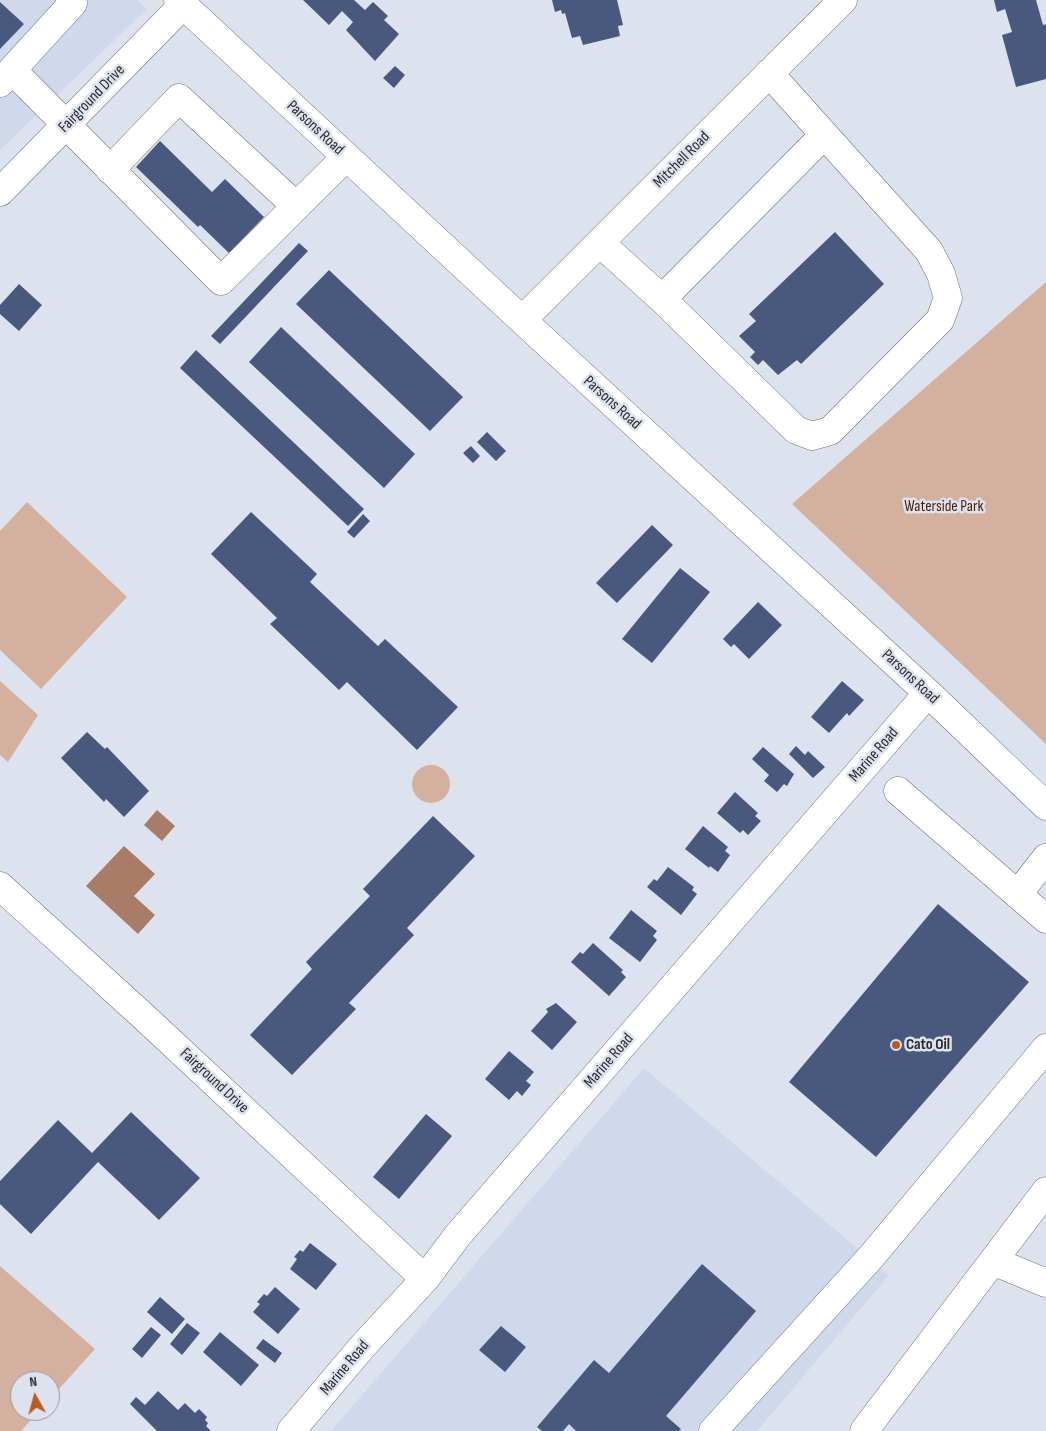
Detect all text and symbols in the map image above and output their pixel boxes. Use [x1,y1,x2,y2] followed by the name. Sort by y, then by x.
[55,61,129,137] street label: Fairground Drive
[282,97,348,159] street label: Parsons Road
[650,128,714,192] street label: Mitchell Road
[579,372,645,434] street label: Parsons Road
[904,497,984,517] park label: Waterside Park
[877,646,943,708] street label: Parsons Road
[845,724,903,786] street label: Marine Road
[580,1030,638,1092] street label: Marine Road
[906,1035,950,1055] place label: Cato Oil
[890,1039,902,1051] marker: Cato Oil
[176,1044,252,1118] street label: Fairground Drive
[317,1337,373,1399] street label: Marine Road
[10,1371,60,1421] north arrow
[28,1373,38,1391] text: N

